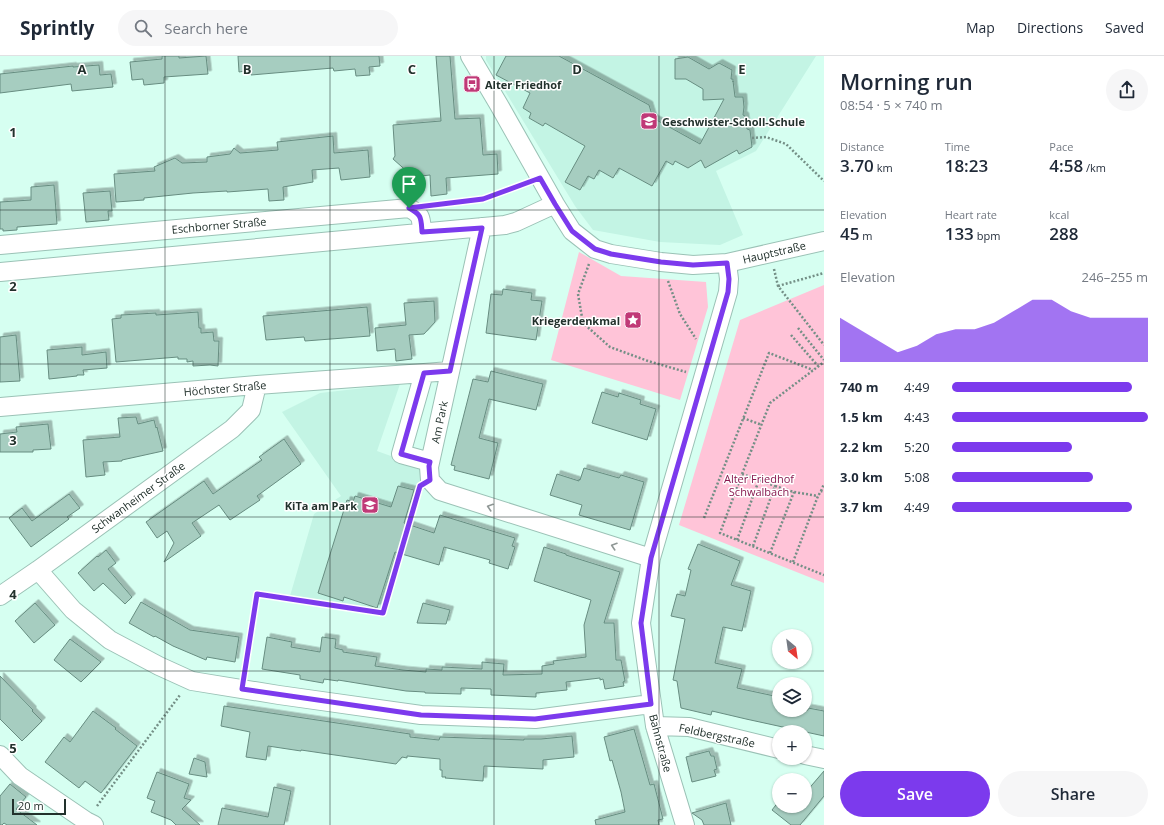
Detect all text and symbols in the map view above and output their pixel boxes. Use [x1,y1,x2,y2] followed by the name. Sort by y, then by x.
[118,10,398,46] search box
[20,15,94,41] text: Sprintly
[132,17,154,39] icon: search
[164,18,248,38] text: Search here
[966,18,995,37] text: Map
[1017,18,1083,37] text: Directions
[1105,18,1144,37] text: Saved
[78,60,87,78] text: A
[243,60,252,78] text: B
[408,60,416,78] text: C
[572,60,582,78] text: D
[738,60,746,78] text: E
[840,66,973,96] text: Morning run
[1106,69,1148,111] button: share
[462,74,482,94] bus stop icon: Alter Friedhof
[485,77,562,92] place label: Alter Friedhof
[840,96,943,114] text: 08:54 · 5 × 740 m
[639,111,659,131] school or university icon: Geschwister-Scholl-Schule
[662,114,805,129] place label: Geschwister-Scholl-Schule
[9,123,17,141] text: 1
[840,139,884,154] text: Distance
[945,139,970,154] text: Time
[1049,139,1074,154] text: Pace
[840,154,874,177] text: 3.70
[945,154,988,177] text: 18:23
[1049,154,1083,177] text: 4:58
[874,160,893,175] text: km
[1083,160,1106,175] text: /km
[392,167,426,208] pin
[398,173,420,195] icon: arrive
[840,207,887,222] text: Elevation
[945,207,997,222] text: Heart rate
[1049,207,1069,222] text: kcal
[171,213,267,237] street label: Eschborner Straße
[840,222,859,245] text: 45
[945,222,974,245] text: 133
[1049,222,1079,245] text: 288
[859,228,873,243] text: m
[974,228,1000,243] text: bpm
[741,237,807,267] street label: Hauptstraße
[840,268,895,286] text: Elevation
[1081,268,1148,286] text: 246–255 m
[9,277,17,295] text: 2
[623,310,643,330] place icon: Kriegerdenkmal
[532,313,620,328] place label: Kriegerdenkmal
[183,377,267,399] street label: Höchster Straße
[840,378,878,396] text: 740 m
[904,378,930,396] text: 4:49
[427,399,451,445] street label: Am Park
[840,408,883,426] text: 1.5 km
[904,408,930,426] text: 4:43
[9,431,17,449] text: 3
[840,438,883,456] text: 2.2 km
[904,438,930,456] text: 5:20
[88,458,188,536] street label: Schwanheimer Straße
[840,468,883,486] text: 3.0 km
[904,468,930,486] text: 5:08
[724,471,795,499] park label: Alter Friedhof Schwalbach
[360,495,380,515] school or university icon: KiTa am Park
[285,498,357,513] place label: KiTa am Park
[840,498,883,516] text: 3.7 km
[904,498,930,516] text: 4:49
[487,503,494,511] one-way arrow
[611,542,618,551] one-way arrow
[9,585,17,603] text: 4
[772,629,812,669] north arrow
[772,629,812,813] map controls
[772,677,812,717] button: layers
[646,712,676,774] street label: Bahnstraße
[678,720,756,750] street label: Feldbergstraße
[772,725,812,765] button: +
[9,739,17,757] text: 5
[840,771,990,817] button: Save
[998,771,1148,817] button: Share
[772,773,812,813] button: −
[12,797,66,816] scale bar
[18,798,44,813] text: 20 m

